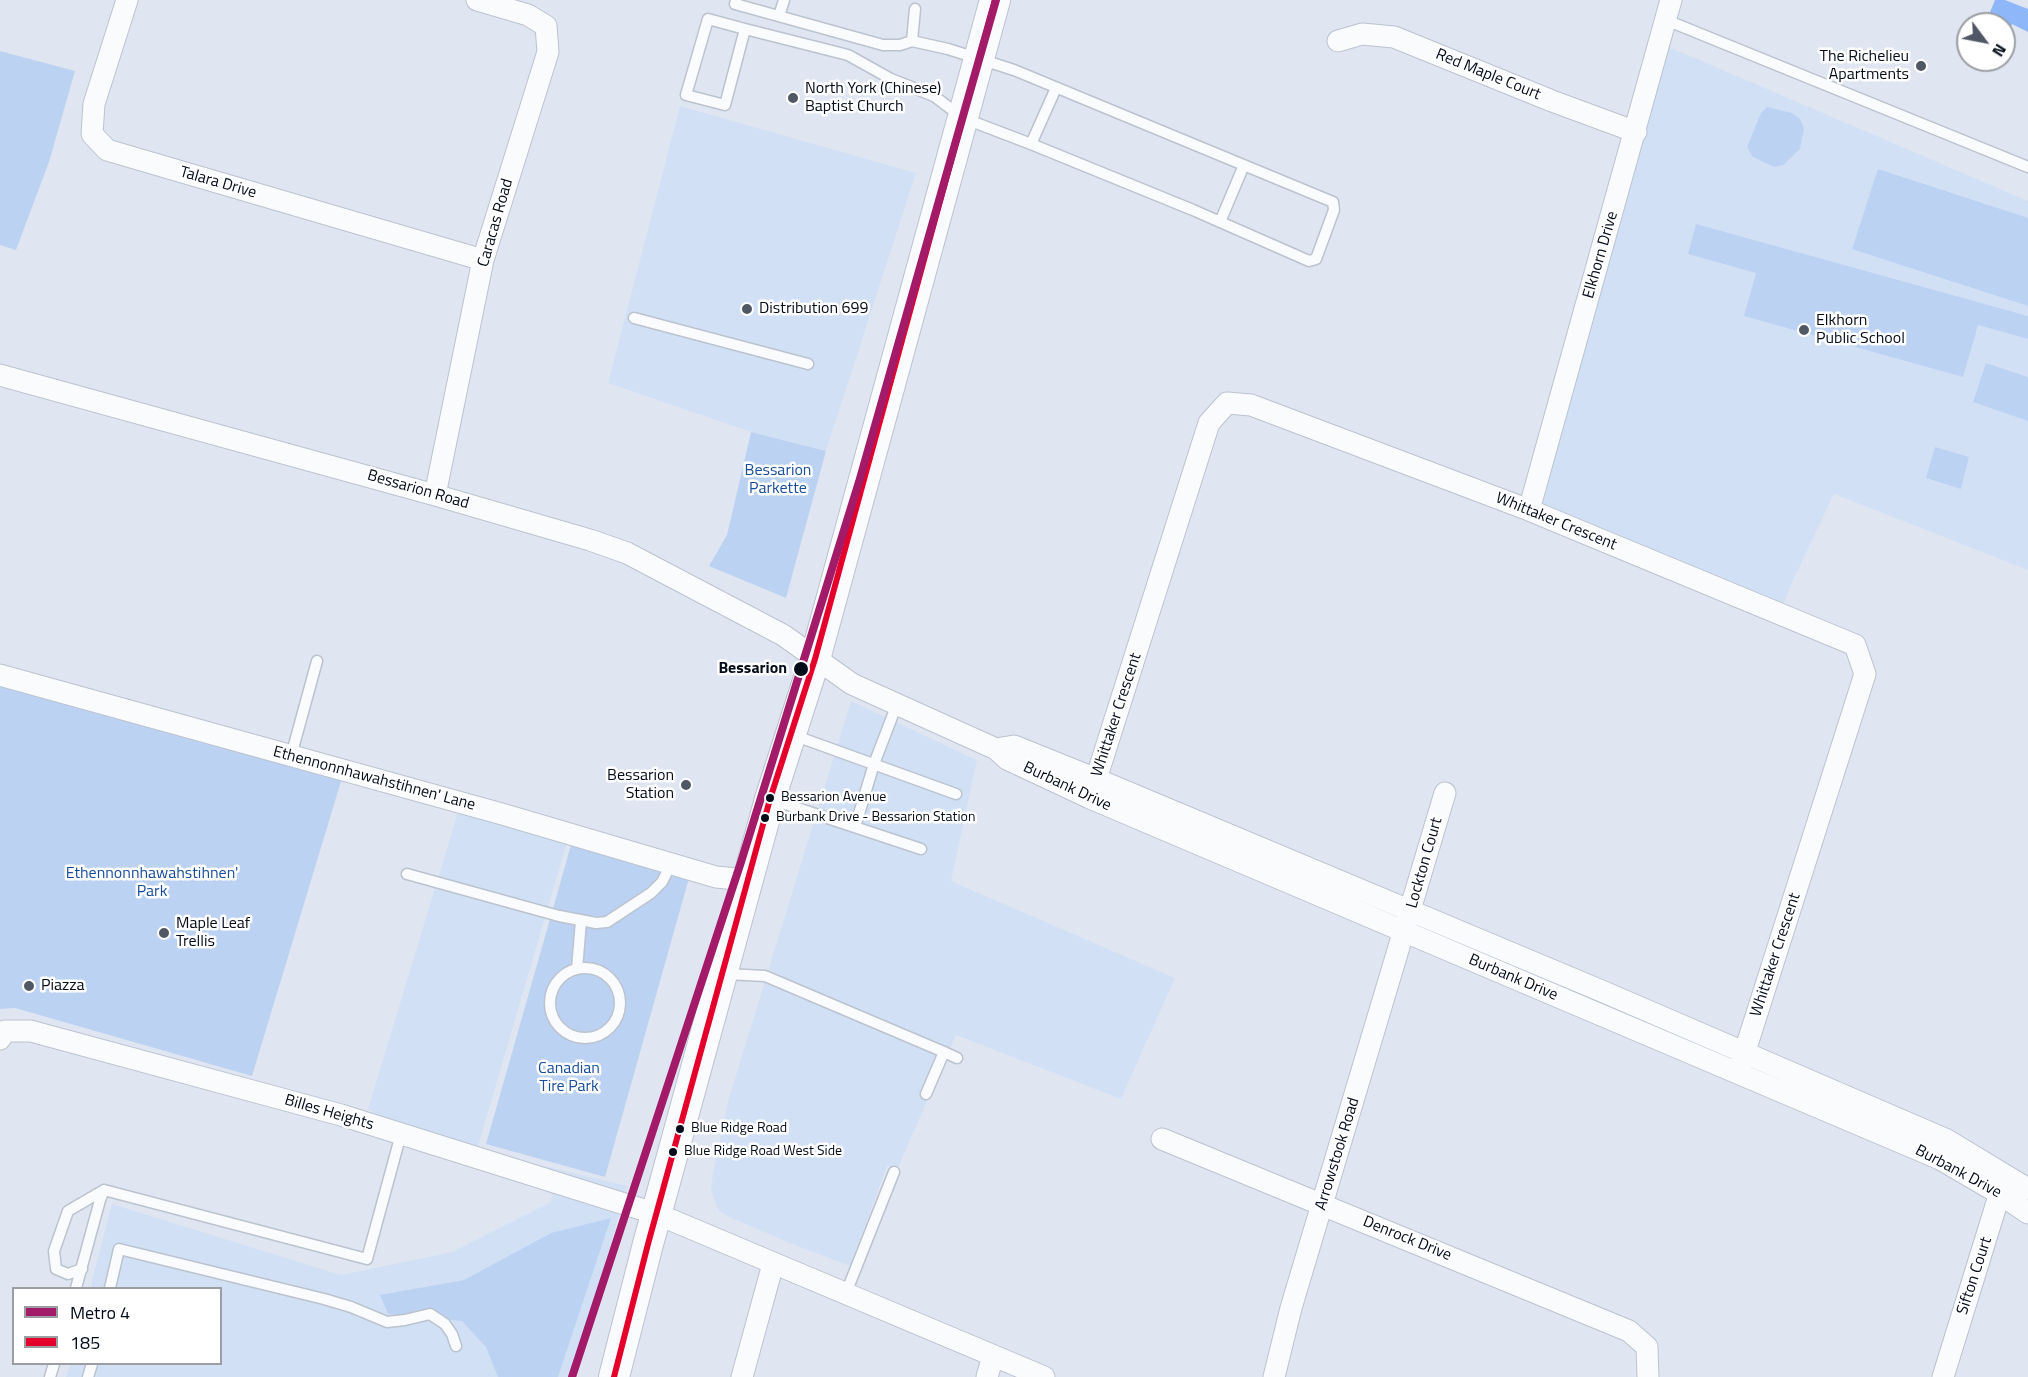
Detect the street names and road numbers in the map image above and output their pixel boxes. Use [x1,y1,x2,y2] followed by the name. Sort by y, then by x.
[1433,45,1543,105] street label: Red Maple Court
[177,163,259,203] street label: Talara Drive
[474,177,518,269] street label: Caracas Road
[1579,209,1623,301] street label: Elkhorn Drive
[365,466,471,514] street label: Bessarion Road
[1493,489,1619,555] street label: Whittaker Crescent
[1088,651,1146,779] street label: Whittaker Crescent
[271,743,477,815] street label: Ethennonnhawahstihnen' Lane
[1020,758,1114,816] street label: Burbank Drive
[1403,815,1447,911] street label: Lockton Court
[1747,891,1805,1019] street label: Whittaker Crescent
[1465,951,1561,1005] street label: Burbank Drive
[282,1091,376,1135] street label: Billes Heights
[1312,1095,1364,1213] street label: Arrowstook Road
[1912,1141,2004,1203] street label: Burbank Drive
[1360,1212,1454,1266] street label: Denrock Drive
[1953,1235,1997,1317] street label: Sifton Court

